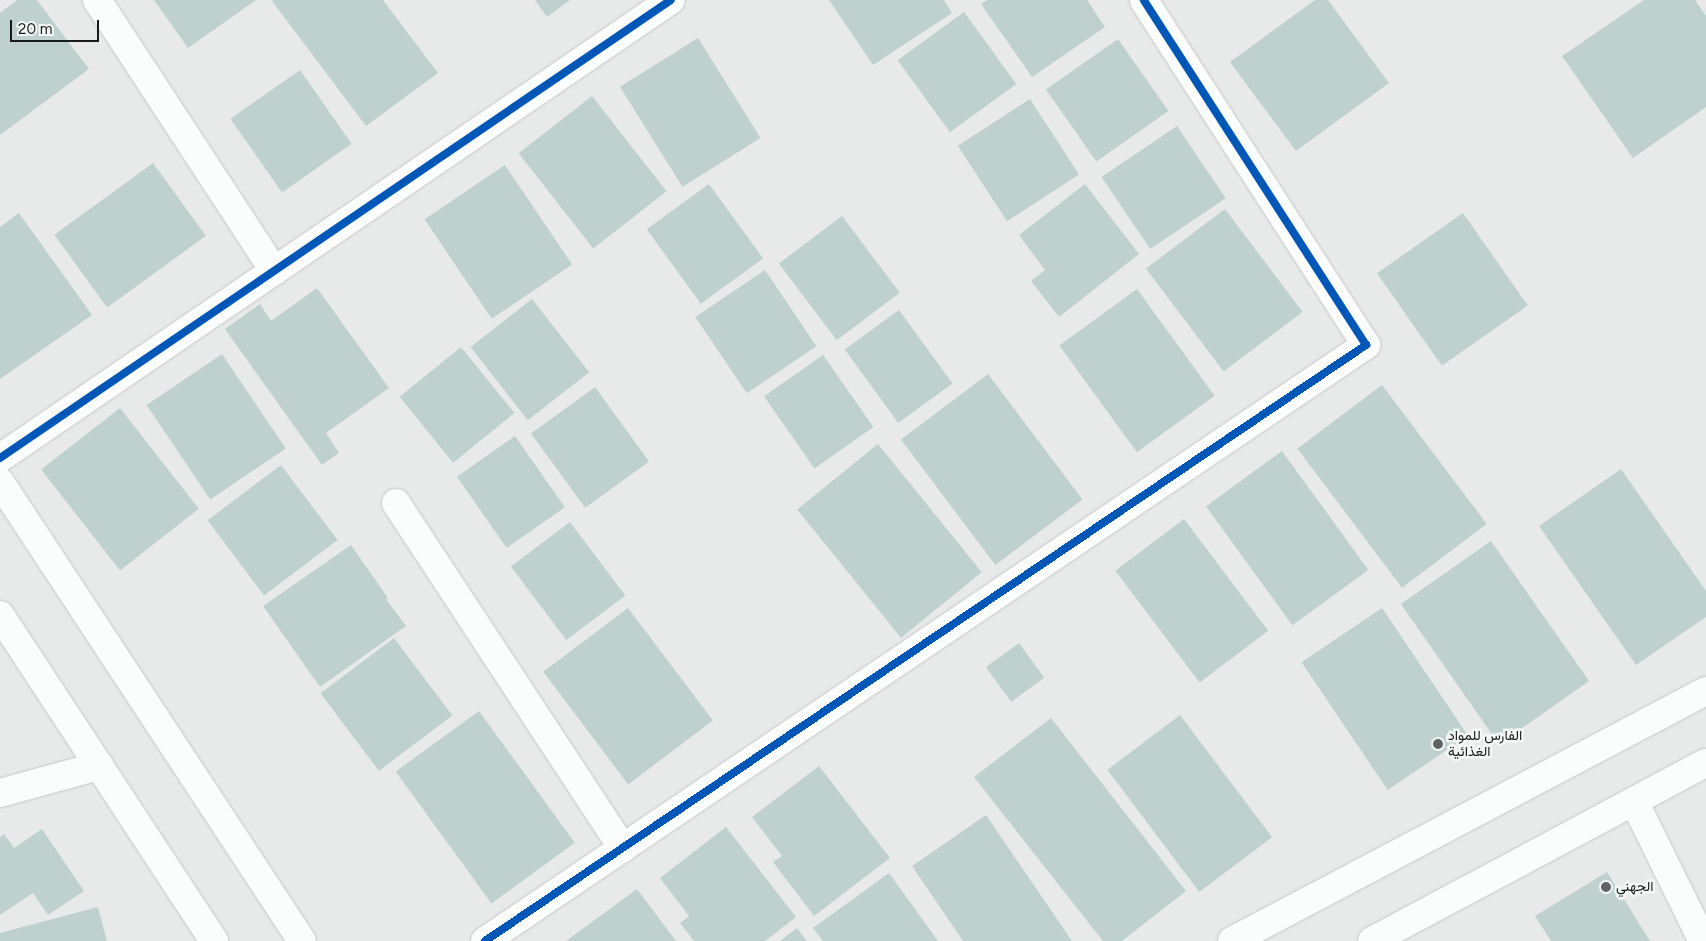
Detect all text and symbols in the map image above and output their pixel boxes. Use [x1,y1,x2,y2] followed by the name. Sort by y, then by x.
[12,10,101,42] scale bar
[18,20,52,38] text: 20 m
[1448,728,1522,760] place label: الفارس للمواد الغذائية
[1432,738,1444,750] marker: الفارس للمواد الغذائية
[1616,879,1654,895] place label: الجهني
[1600,881,1612,893] marker: الجهني

